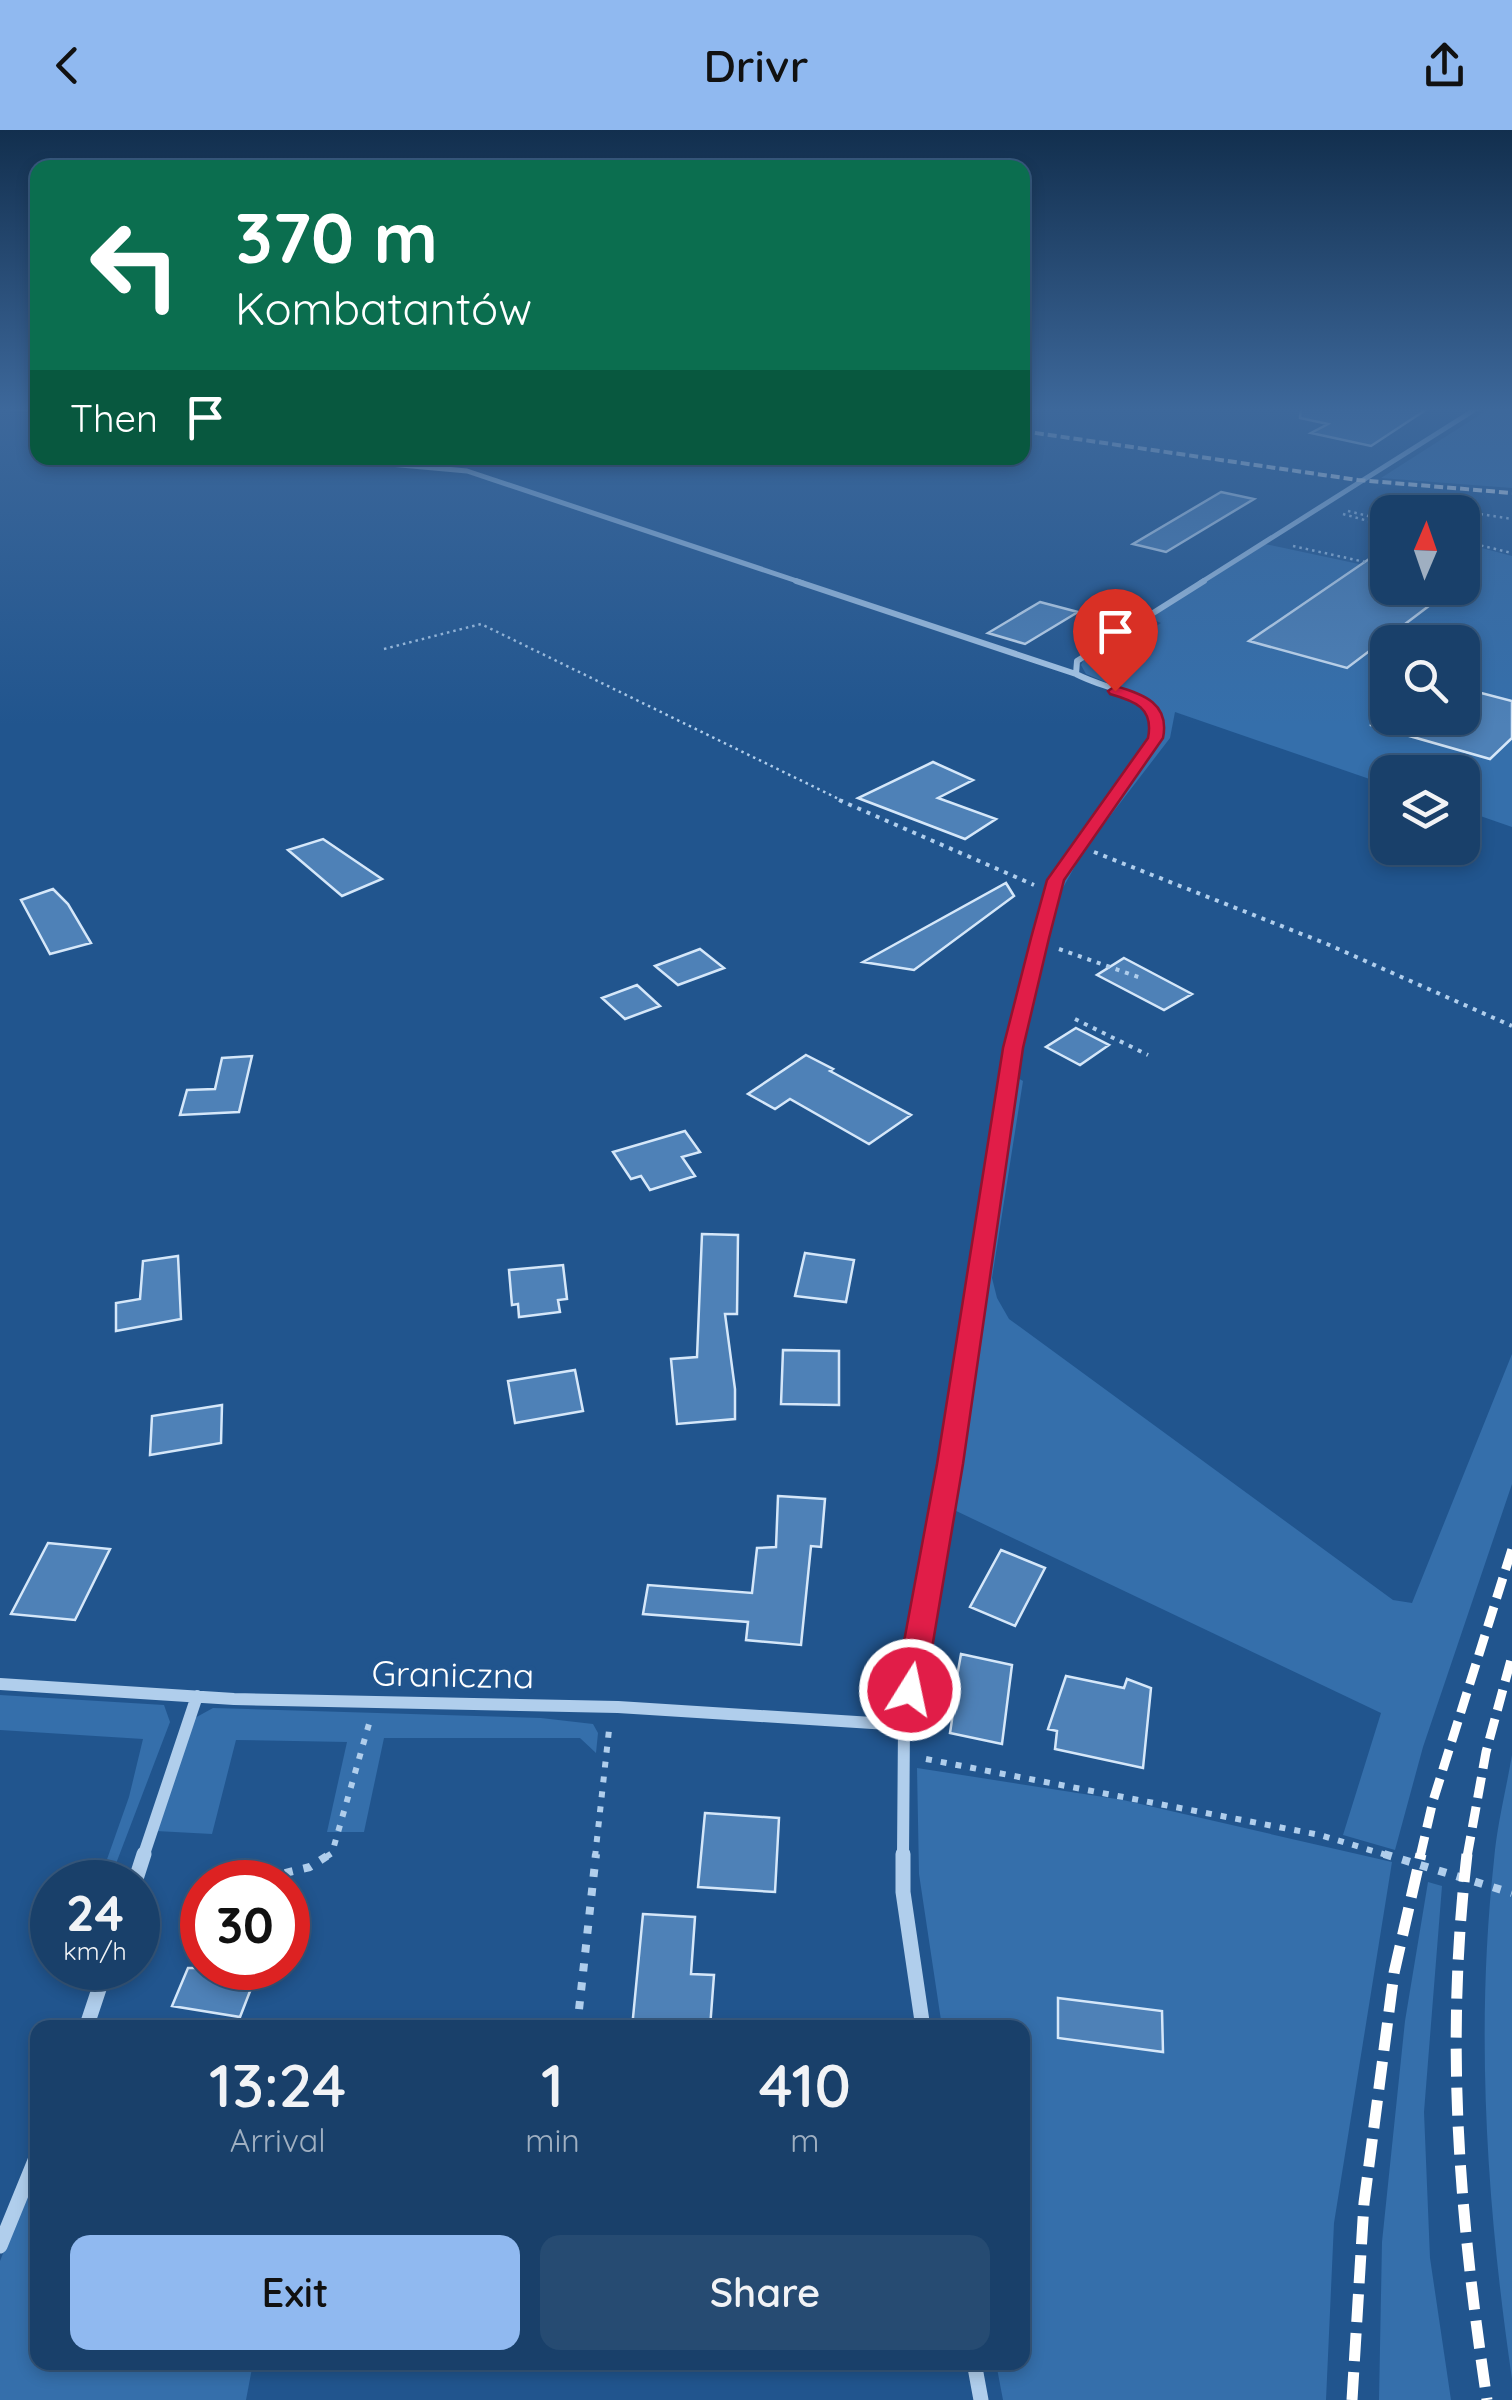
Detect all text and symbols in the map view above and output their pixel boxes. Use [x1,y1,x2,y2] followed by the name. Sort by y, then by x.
[704,37,808,93] text: Drivr
[40,38,95,93] icon: back
[1417,38,1472,93] icon: share
[235,193,438,281] text: 370 m
[70,200,200,330] icon: left
[235,280,532,336] text: Kombatantów
[178,390,233,445] icon: arrive
[70,394,158,442] text: Then
[1370,495,1480,605] north arrow
[1370,495,1480,865] map controls
[1073,589,1158,692] pin
[1088,604,1143,659] icon: arrive
[1370,625,1480,735] button: search
[1370,755,1480,865] button: layers
[858,1638,962,1742] position arrow
[371,1651,535,1697] street label: Graniczna
[180,1860,310,1990] speed limit sign: 30
[66,1881,124,1944] text: 24
[63,1935,127,1966] text: km/h
[209,2047,346,2122] text: 13:24
[541,2047,564,2122] text: 1
[759,2047,851,2122] text: 410
[230,2120,326,2160] text: Arrival
[525,2120,580,2160] text: min
[790,2120,819,2160] text: m
[70,2235,520,2350] button: Exit
[540,2235,990,2350] button: Share

